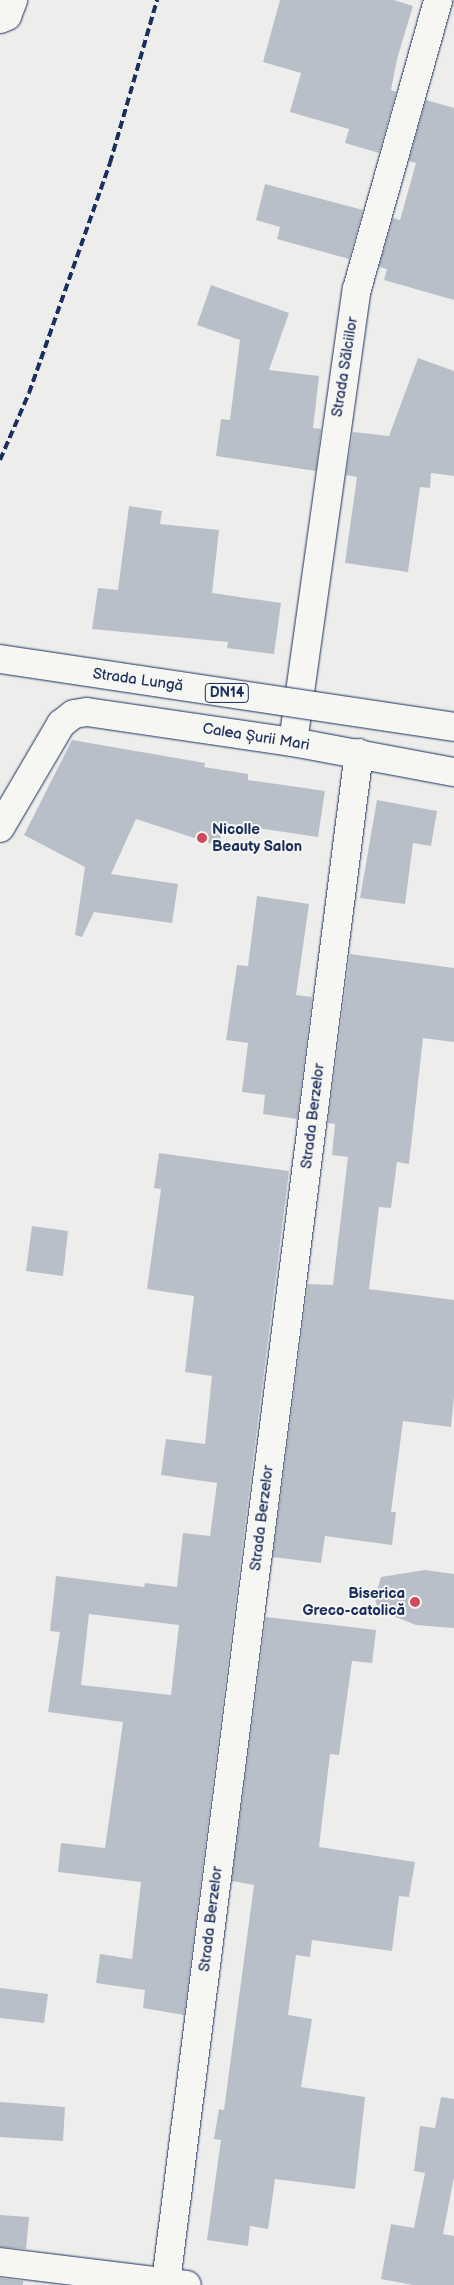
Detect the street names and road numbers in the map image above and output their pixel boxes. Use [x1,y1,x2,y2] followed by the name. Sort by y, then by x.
[328,316,362,418] street label: Strada Sălciilor
[92,665,184,695] street label: Strada Lungă
[204,681,250,704] road number: DN14
[201,720,311,754] street label: Calea Șurii Mari
[298,1062,328,1170] street label: Strada Berzelor
[247,1464,277,1572] street label: Strada Berzelor
[196,1865,226,1973] street label: Strada Berzelor

